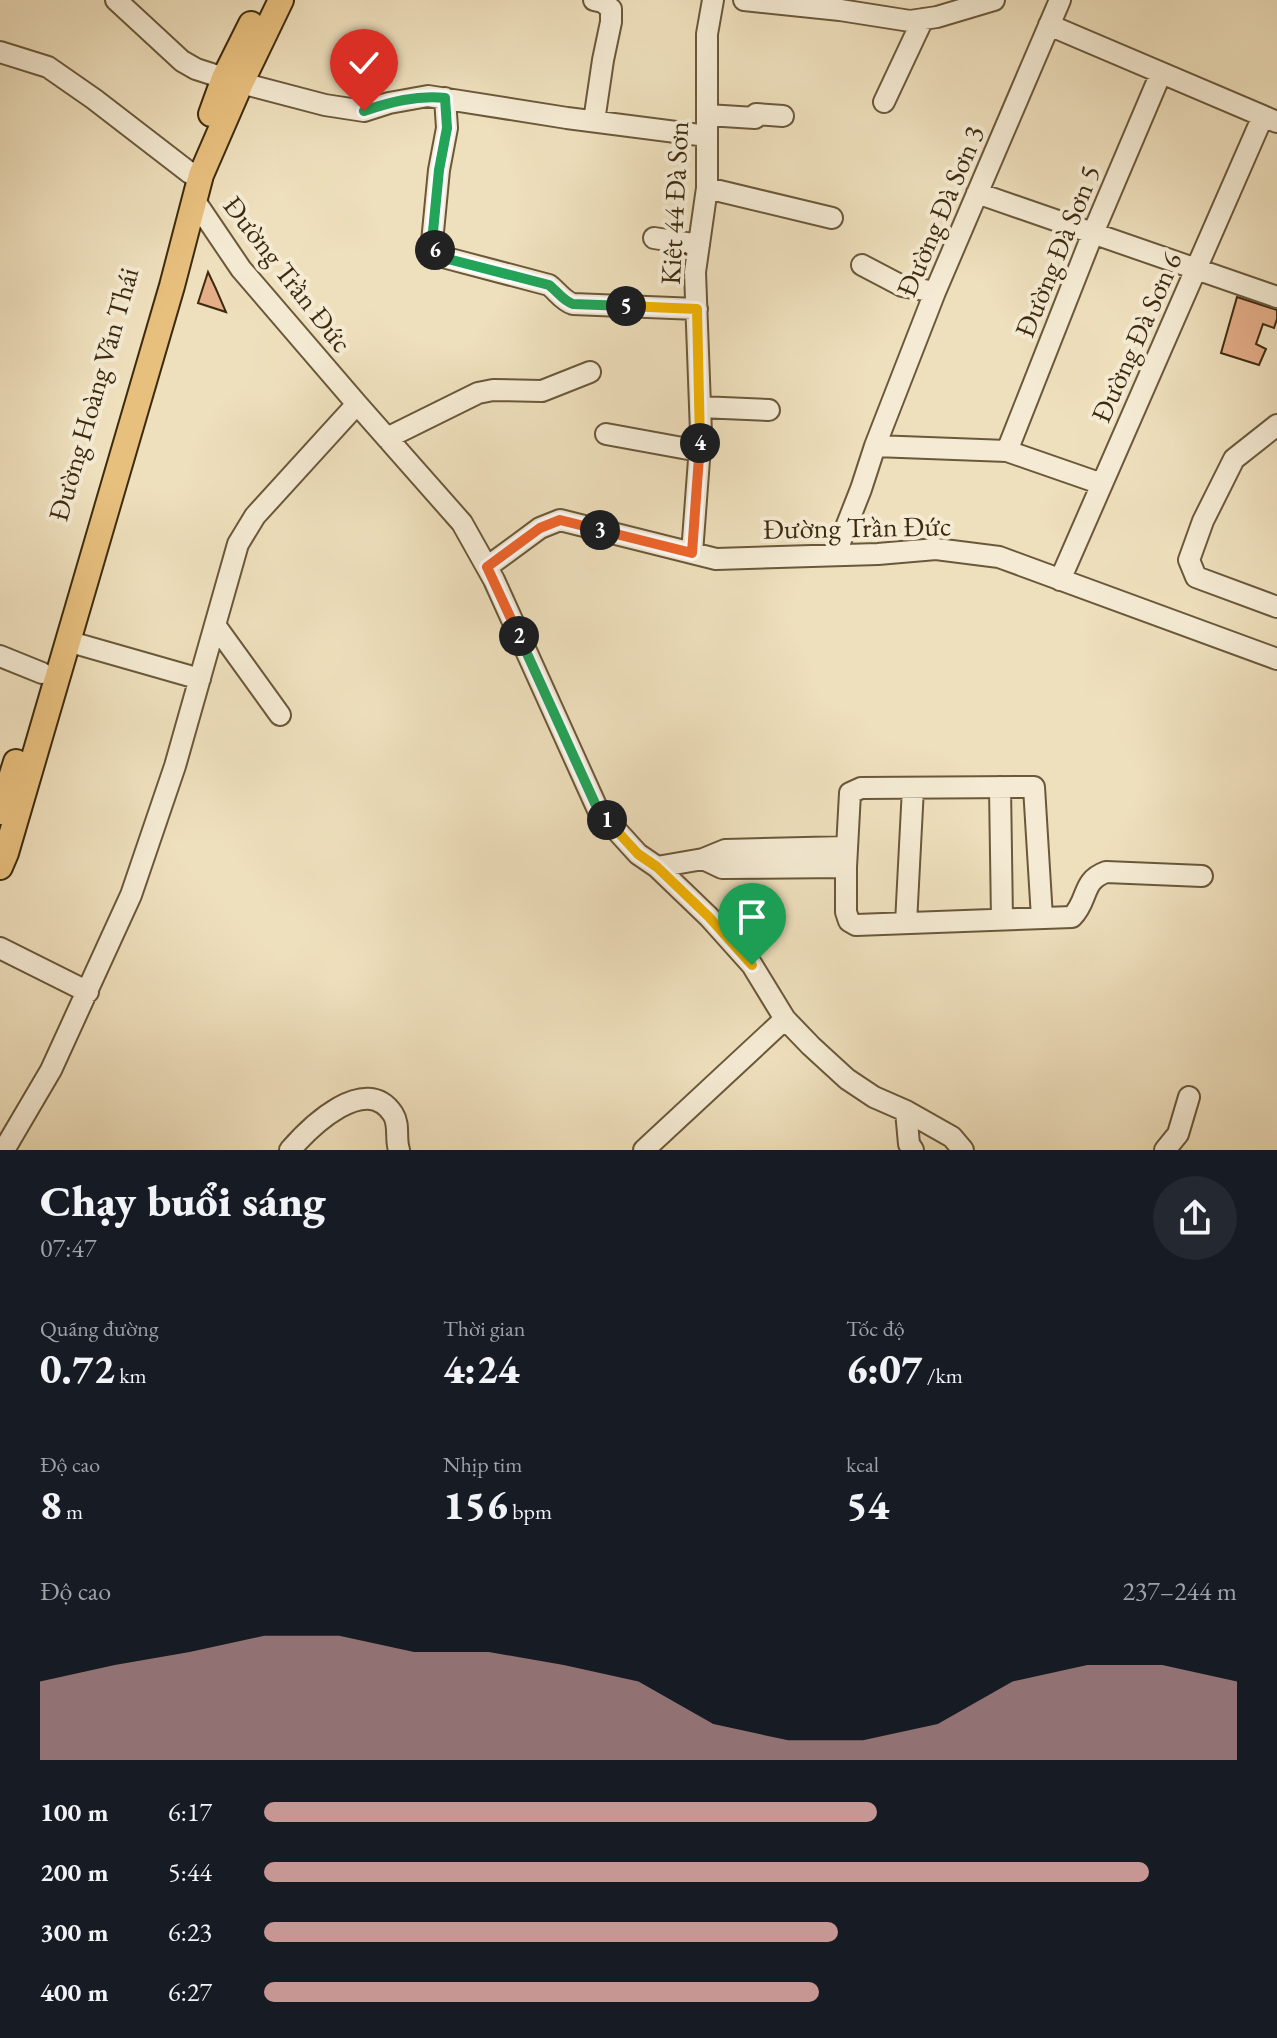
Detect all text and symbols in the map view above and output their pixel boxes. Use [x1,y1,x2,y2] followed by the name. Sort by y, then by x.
[330,29,398,111] pin
[342,41,386,85] icon: check
[652,120,696,286] street label: Kiệt 44 Đà Sơn
[888,120,992,302] street label: Đường Đà Sơn 3
[1006,160,1108,342] street label: Đường Đà Sơn 5
[216,189,360,359] street label: Đường Trần Đức
[415,230,455,270] pin: 6
[429,235,441,264] text: 6
[1082,246,1190,428] street label: Đường Đà Sơn 6
[40,263,146,525] street label: Đường Hoàng Văn Thái
[606,286,646,326] pin: 5
[620,291,632,320] text: 5
[680,423,720,463] pin: 4
[694,428,706,457] text: 4
[762,507,952,547] street label: Đường Trần Đức
[580,510,620,550] pin: 3
[594,515,606,544] text: 3
[499,616,539,656] pin: 2
[513,621,525,650] text: 2
[587,800,627,840] pin: 1
[601,805,613,834] text: 1
[718,883,786,965] pin
[730,895,774,939] icon: arrive
[40,1172,326,1229] text: Chạy buổi sáng
[1153,1176,1237,1260] button: share
[40,1231,96,1265] text: 07:47
[40,1314,159,1343] text: Quãng đường
[443,1314,525,1343] text: Thời gian
[846,1314,905,1343] text: Tốc độ
[40,1343,115,1395] text: 0.72
[443,1343,519,1395] text: 4:24
[846,1343,922,1395] text: 6:07
[115,1361,147,1390] text: km
[922,1361,963,1390] text: /km
[40,1450,100,1479] text: Độ cao
[443,1450,522,1479] text: Nhịp tim
[846,1450,879,1479] text: kcal
[40,1479,62,1531] text: 8
[443,1479,508,1531] text: 156
[846,1479,889,1531] text: 54
[62,1497,83,1526] text: m
[508,1497,552,1526] text: bpm
[40,1574,111,1608] text: Độ cao
[1122,1574,1237,1608] text: 237–244 m
[40,1795,108,1829] text: 100 m
[168,1795,212,1829] text: 6:17
[40,1855,108,1889] text: 200 m
[168,1855,212,1889] text: 5:44
[40,1915,108,1949] text: 300 m
[168,1915,212,1949] text: 6:23
[40,1975,108,2009] text: 400 m
[168,1975,212,2009] text: 6:27

